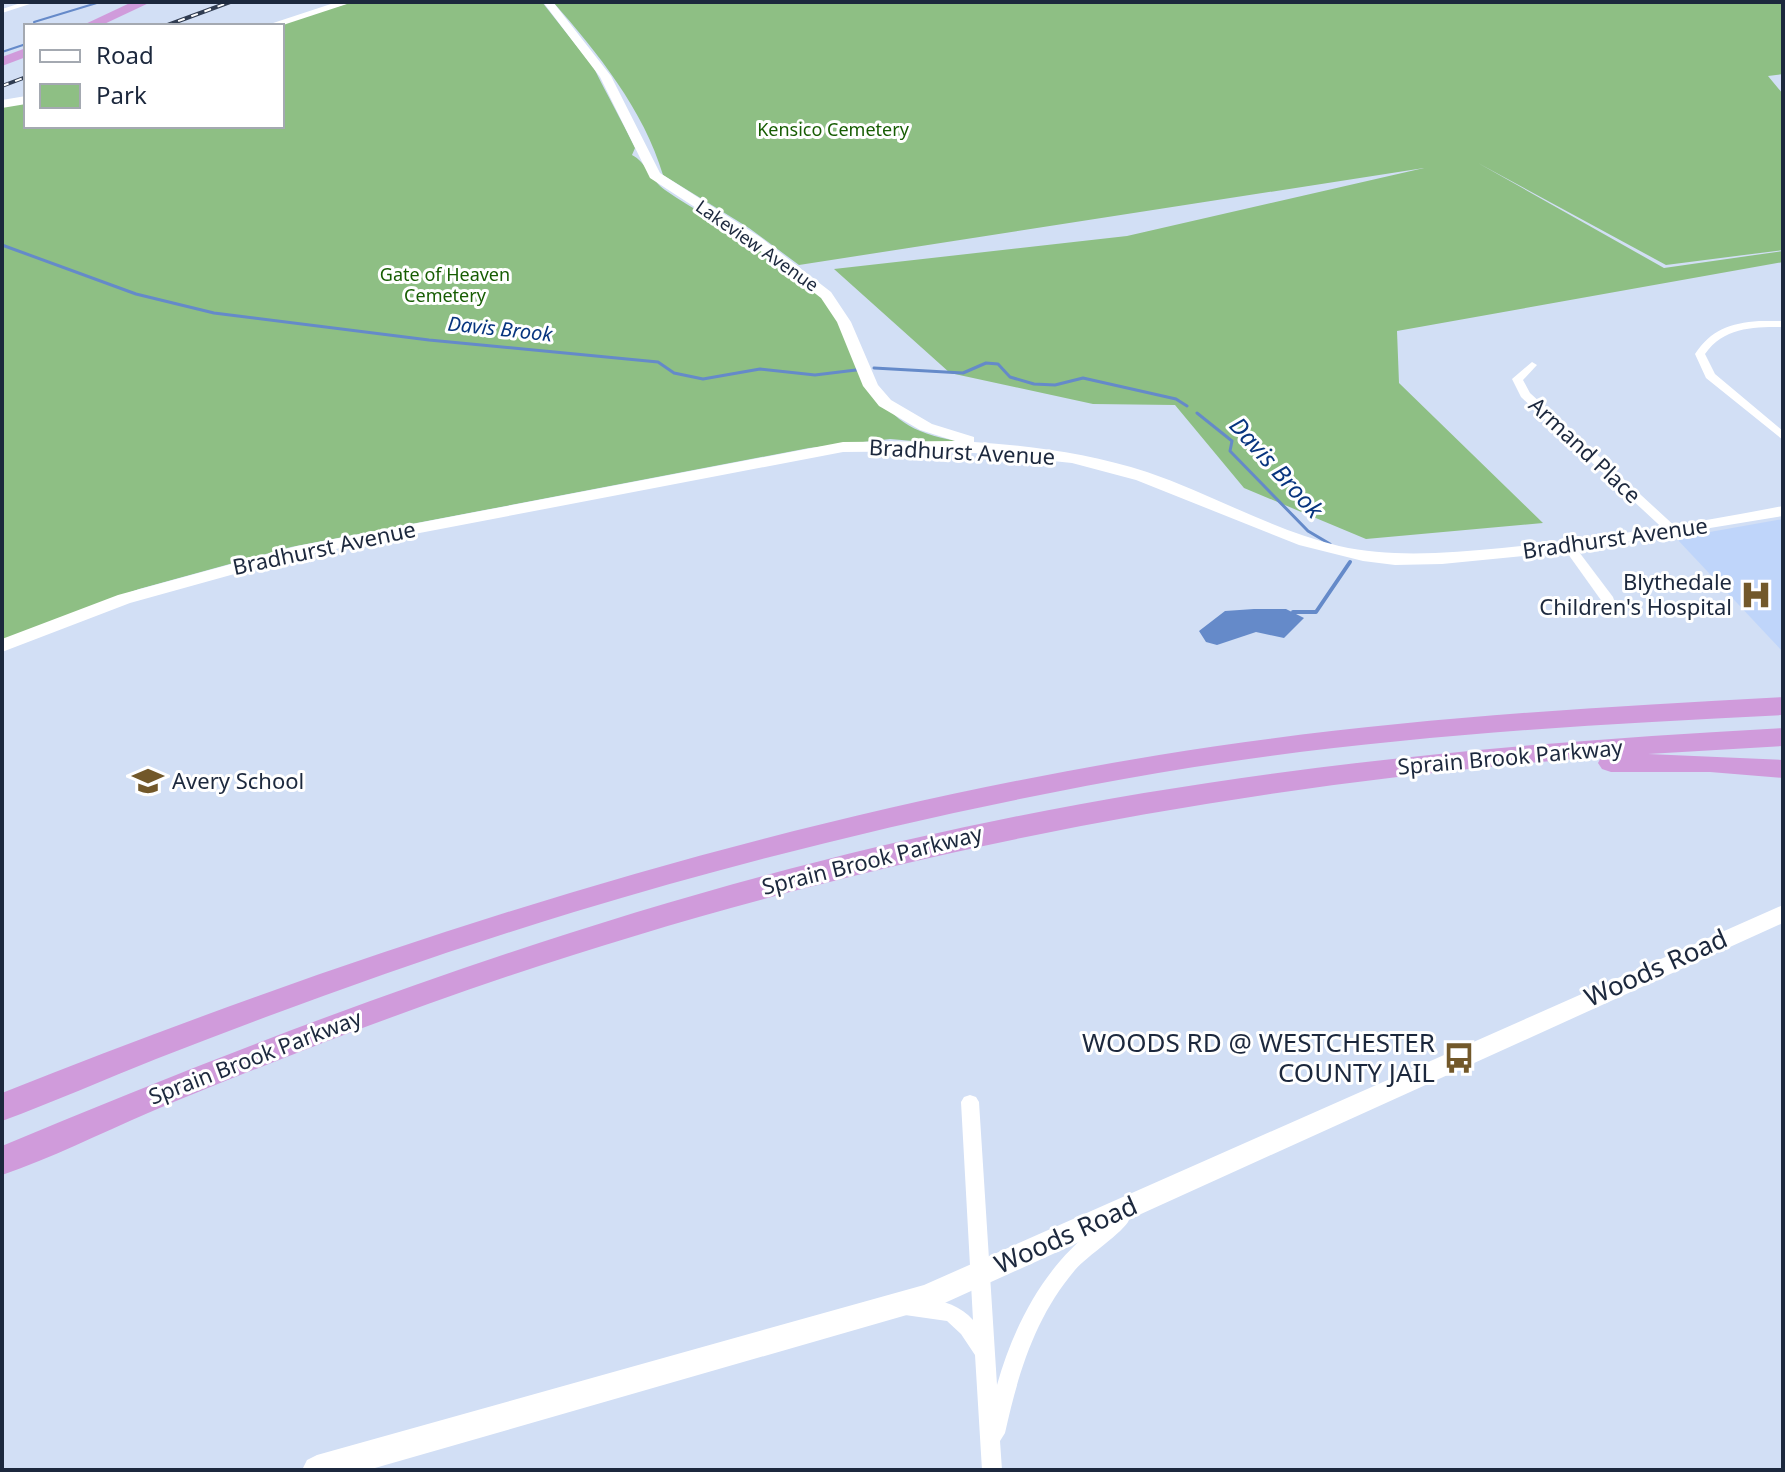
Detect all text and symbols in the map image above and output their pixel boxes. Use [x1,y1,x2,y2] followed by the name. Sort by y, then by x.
[24,24,284,128] legend
[96,38,154,71] text: Road
[96,78,147,111] text: Park
[757,117,910,141] park label: Kensico Cemetery
[691,194,824,296] street label: Lakeview Avenue
[380,262,510,307] park label: Gate of Heaven Cemetery
[446,310,555,348] water label: Davis Brook
[1523,389,1648,509] street label: Armand Place
[1223,409,1332,526] water label: Davis Brook
[868,431,1056,471] street label: Bradhurst Avenue
[1520,509,1709,565] street label: Bradhurst Avenue
[229,513,418,581] street label: Bradhurst Avenue
[1539,566,1732,621] place label: Blythedale Children's Hospital
[1739,578,1773,612] hospital icon: Blythedale Children's Hospital
[1396,731,1625,781] street label: Sprain Brook Parkway
[131,764,165,798] school or university icon: Avery School
[172,765,304,795] place label: Avery School
[759,817,986,901] street label: Sprain Brook Parkway
[1578,920,1733,1015] street label: Woods Road
[144,1001,366,1111] street label: Sprain Brook Parkway
[1082,1024,1435,1090] place label: WOODS RD @ WESTCHESTER COUNTY JAIL
[1442,1041,1476,1075] bus stop icon: WOODS RD @ WESTCHESTER COUNTY JAIL
[988,1187,1143,1282] street label: Woods Road

